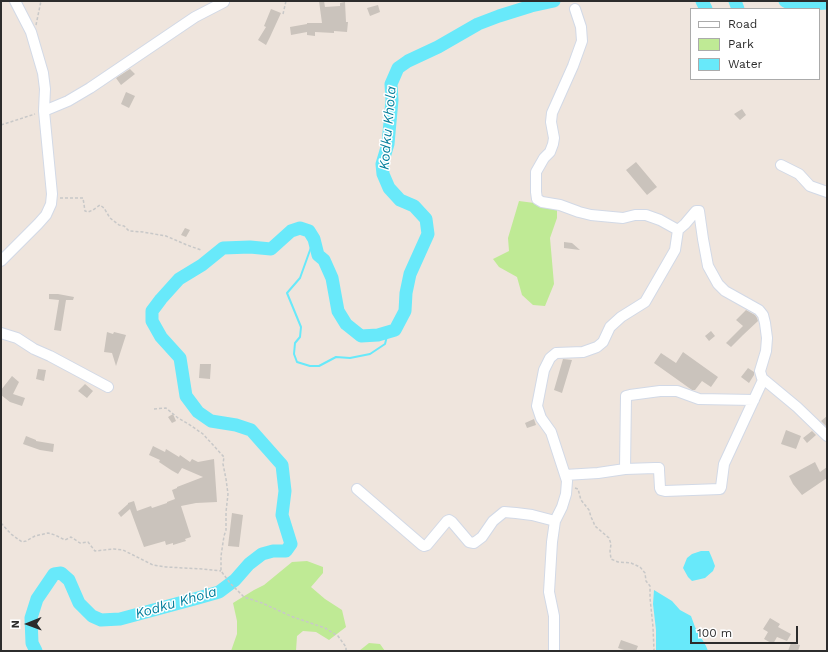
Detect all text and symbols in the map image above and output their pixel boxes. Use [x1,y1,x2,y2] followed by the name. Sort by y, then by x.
[690,8,820,80] legend
[728,17,757,31] text: Road
[728,37,754,51] text: Park
[728,57,762,71] text: Water
[376,85,400,171] water label: Kodku Khola
[133,583,219,623] water label: Kodku Khola
[8,604,48,644] north arrow
[692,618,800,644] scale bar
[9,620,22,628] text: N
[697,626,732,640] text: 100 m

